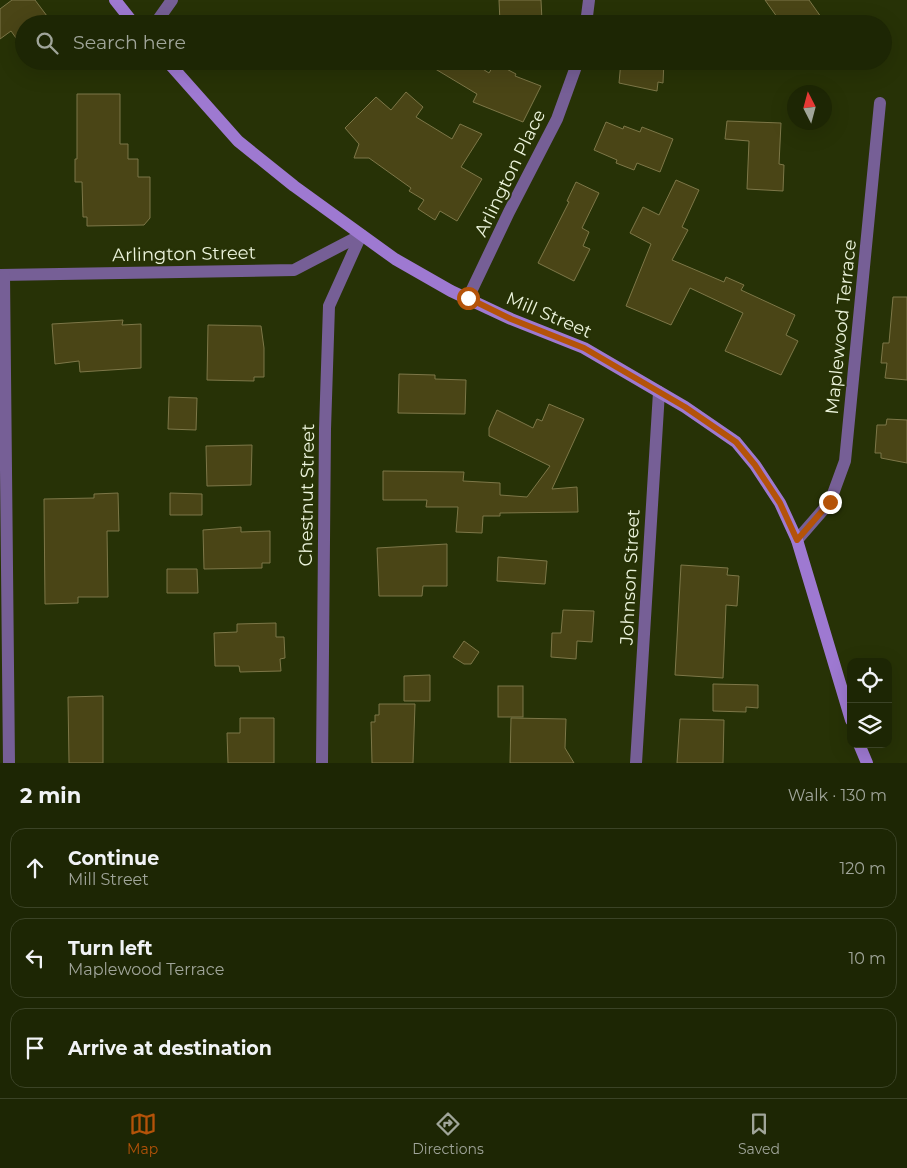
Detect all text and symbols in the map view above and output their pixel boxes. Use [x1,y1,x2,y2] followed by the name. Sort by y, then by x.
[15,15,892,70] search box
[33,29,61,57] icon: search
[73,31,186,54] text: Search here
[787,85,832,130] north arrow
[470,106,550,240] street label: Arlington Place
[821,238,861,416] street label: Maplewood Terrace
[112,242,256,266] street label: Arlington Street
[457,287,480,310] route start
[503,287,595,343] street label: Mill Street
[295,424,319,566] street label: Chestnut Street
[819,491,842,514] route end
[615,509,645,646] street label: Johnson Street
[847,658,892,748] map controls
[847,658,892,703] button: locate
[847,703,892,748] button: layers
[20,783,81,808] text: 2 min
[788,786,887,805] text: Walk · 130 m
[68,847,159,870] text: Continue
[21,854,49,882] icon: ahead
[839,859,886,878] text: 120 m
[68,870,149,889] text: Mill Street
[68,937,153,960] text: Turn left
[21,944,49,972] icon: left
[848,949,886,968] text: 10 m
[68,960,224,979] text: Maplewood Terrace
[21,1034,49,1062] icon: arrive
[68,1037,272,1060] text: Arrive at destination
[127,1110,158,1158] tab: Map
[412,1110,484,1158] tab: Directions
[738,1110,780,1158] tab: Saved

